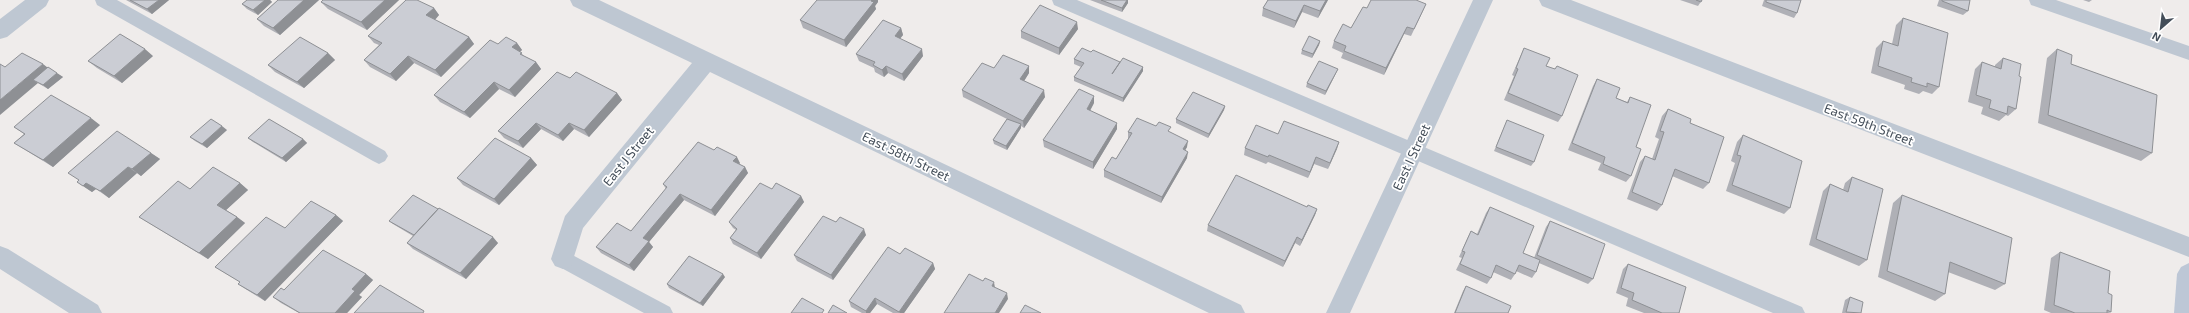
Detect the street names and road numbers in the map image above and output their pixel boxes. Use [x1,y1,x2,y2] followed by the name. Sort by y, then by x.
[1822,100,1916,148] street label: East 59th Street
[1389,121,1433,193] street label: East I Street
[599,123,657,189] street label: East J Street
[860,128,952,184] street label: East 58th Street

